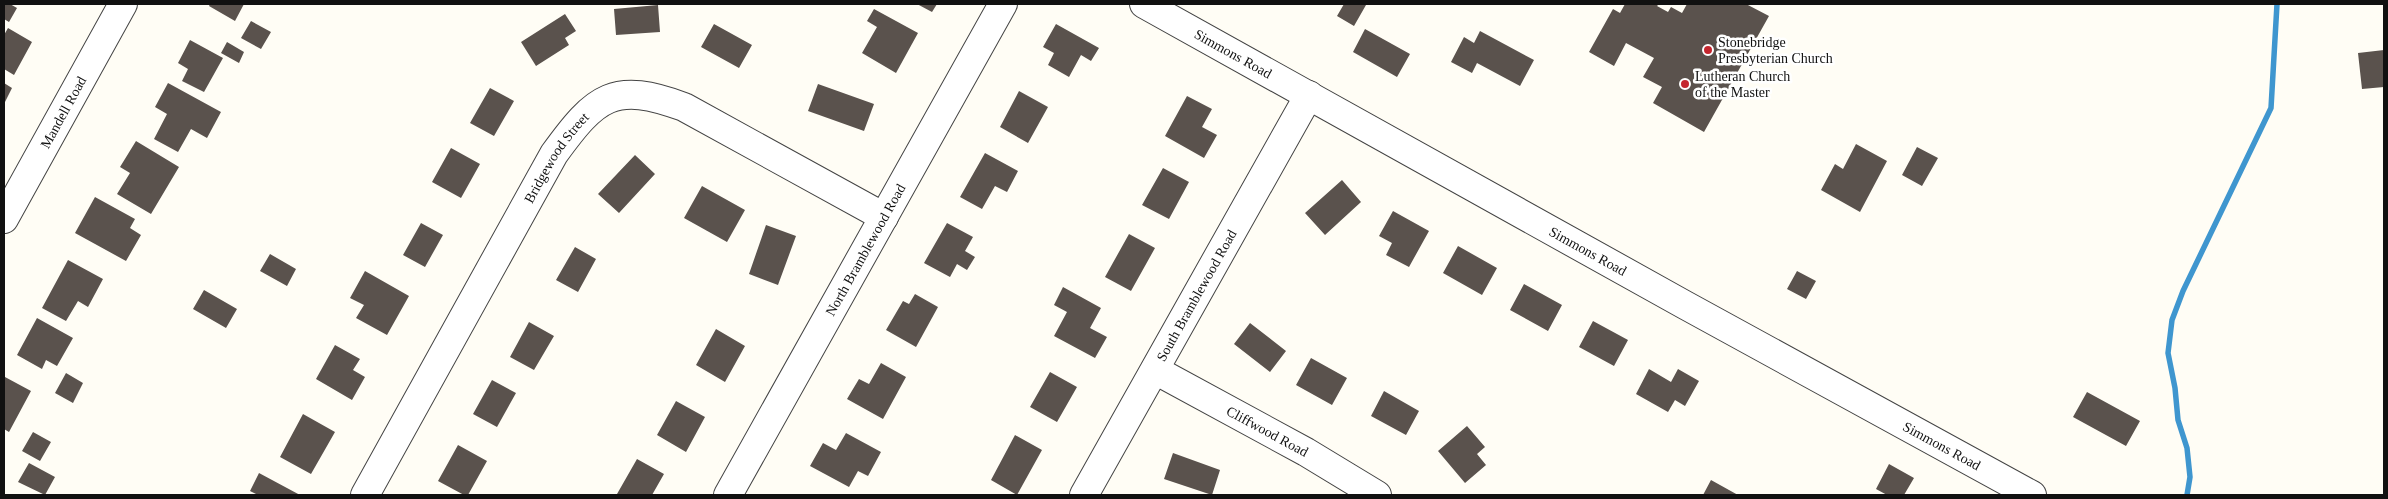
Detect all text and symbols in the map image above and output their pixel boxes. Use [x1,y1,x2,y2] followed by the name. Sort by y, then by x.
[1192,26,1274,81] street label: Simmons Road
[1718,35,1833,66] place label: Stonebridge Presbyterian Church
[1702,44,1714,56] marker: Stonebridge Presbyterian Church
[1695,69,1790,100] place label: Lutheran Church of the Master
[37,74,89,151] street label: Mandell Road
[1679,78,1691,90] marker: Lutheran Church of the Master
[521,109,591,205] street label: Bridgewood Street
[822,181,908,318] street label: North Bramblewood Road
[1547,224,1629,278] street label: Simmons Road
[1153,227,1239,364] street label: South Bramblewood Road
[1224,403,1311,459] street label: Cliffwood Road
[1901,418,1983,473] street label: Simmons Road

